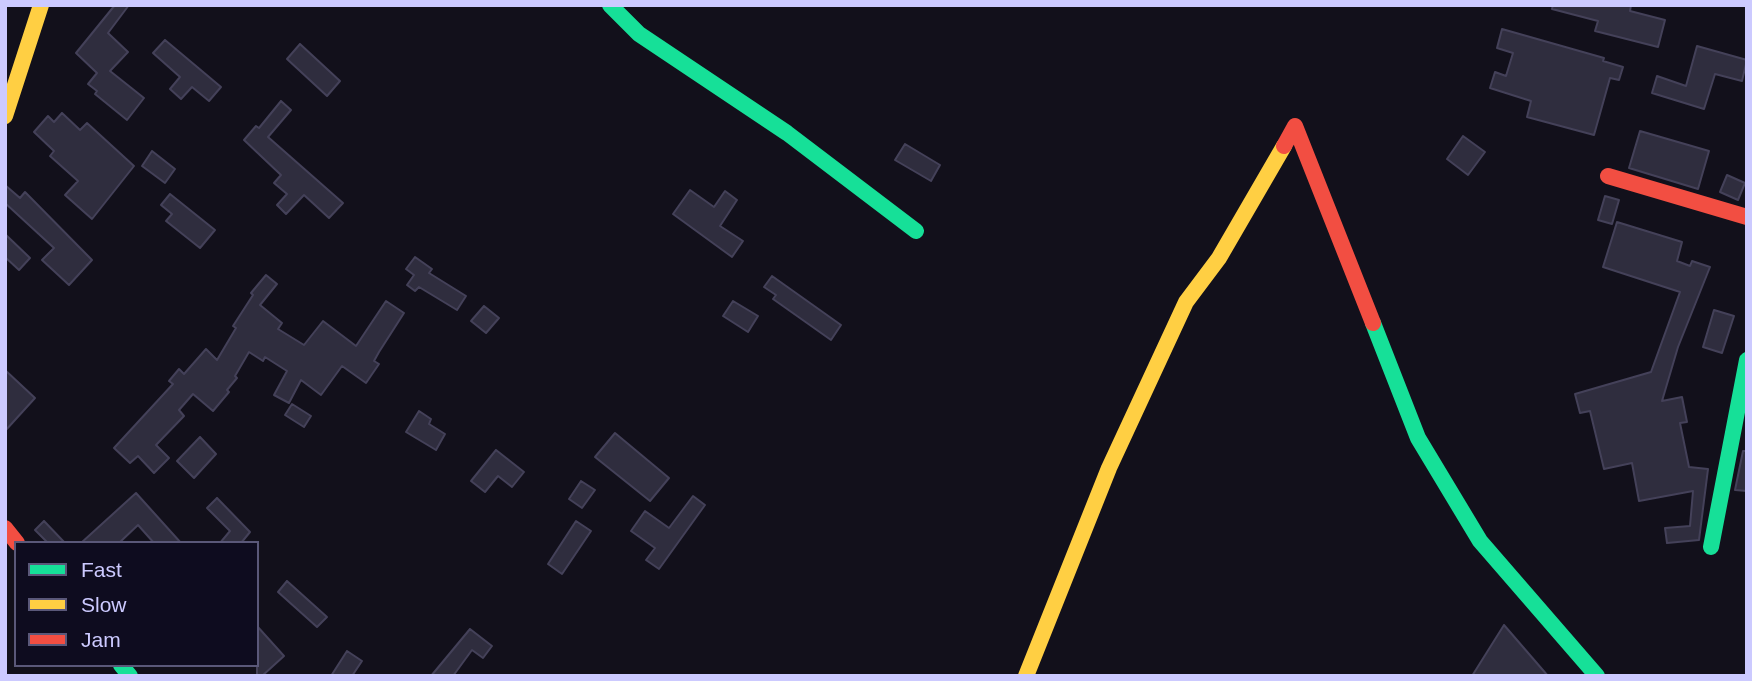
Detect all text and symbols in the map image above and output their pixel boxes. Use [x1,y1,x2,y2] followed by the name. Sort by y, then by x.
[14,541,259,667] legend
[81,558,122,581] text: Fast
[81,593,127,616] text: Slow
[81,628,121,651] text: Jam

